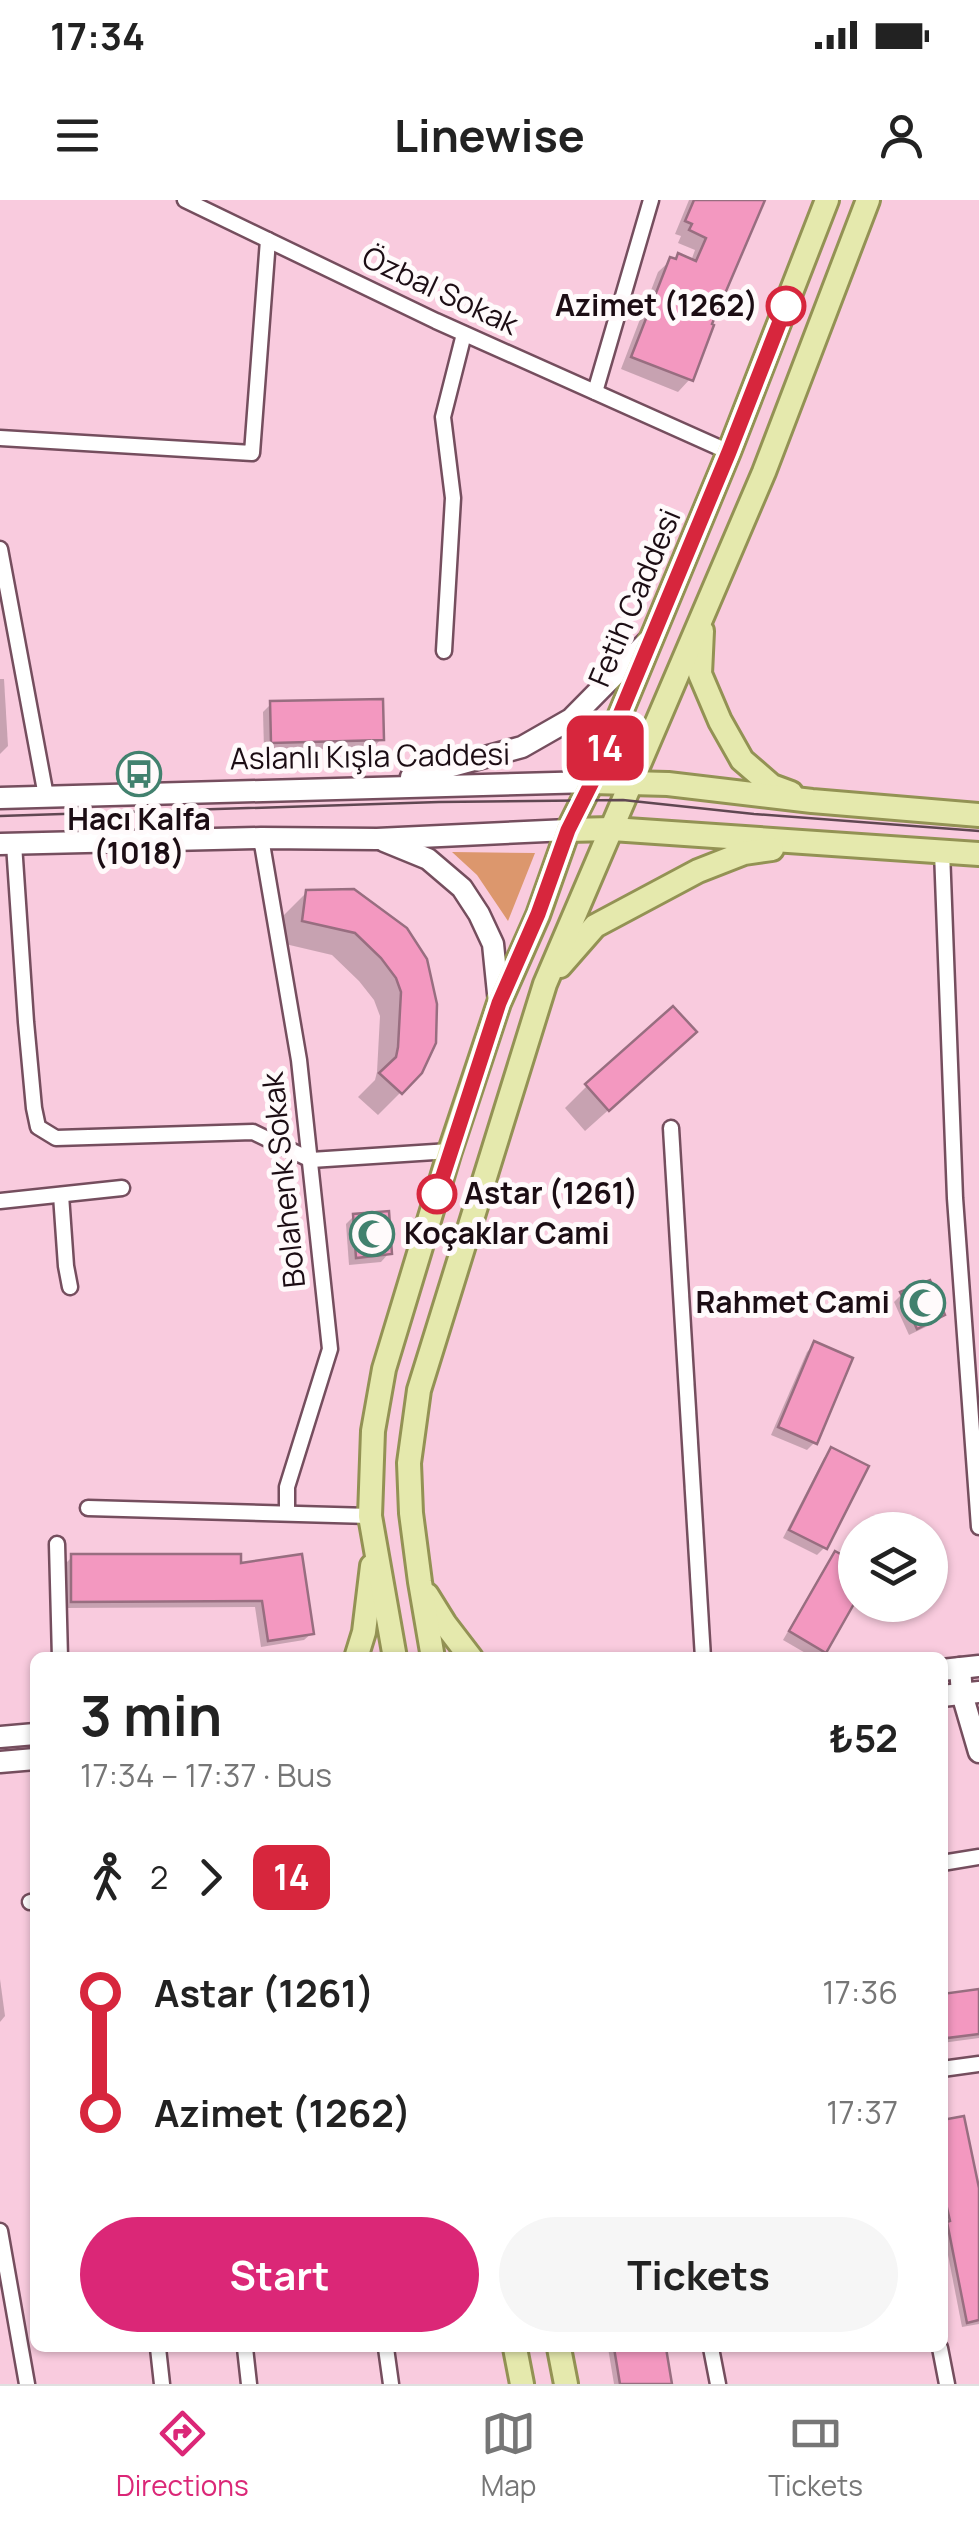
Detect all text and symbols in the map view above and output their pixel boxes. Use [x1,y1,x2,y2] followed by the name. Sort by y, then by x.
[50,9,145,61] text: 17:34
[394,104,585,166] text: Linewise
[50,108,105,163] icon: menu
[874,108,929,163] icon: person
[356,236,526,344] street label: Özbal Sokak
[555,284,758,325] place label: Azimet (1262)
[767,287,805,325] marker: Azimet (1262)
[578,502,689,692] street label: Fetih Caddesi
[560,716,650,780] line badge: 14
[587,724,623,772] text: 14
[229,733,511,778] street label: Aslanlı Kışla Caddesi
[116,751,162,797] bus stop icon: Hacı Kalfa (1018)
[67,798,211,873] place label: Hacı Kalfa (1018)
[251,1069,314,1290] street label: Bolahenk Sokak
[464,1172,638,1213] place label: Astar (1261)
[418,1175,456,1213] marker: Astar (1261)
[349,1211,395,1257] mosque icon: Koçaklar Cami
[404,1212,610,1253] place label: Koçaklar Cami
[900,1280,946,1326] mosque icon: Rahmet Cami
[696,1281,890,1322] place label: Rahmet Cami
[838,1512,948,1622] map controls
[838,1512,948,1622] button: layers
[80,1677,222,1753] text: 3 min
[829,1711,898,1763] text: ₺52
[80,1753,332,1797] text: 17:34 – 17:37 · Bus
[80,1850,135,1905] icon: walk
[183,1850,238,1905] icon: forward
[273,1853,310,1901] text: 14
[150,1855,168,1899] text: 2
[154,1966,375,2018] text: Astar (1261)
[822,1970,898,2014] text: 17:36
[154,2086,411,2138] text: Azimet (1262)
[826,2090,898,2134] text: 17:37
[80,2217,479,2332] button: Start
[499,2217,898,2332] button: Tickets
[116,2406,249,2504] tab: Directions
[481,2406,536,2504] tab: Map
[768,2406,863,2504] tab: Tickets

